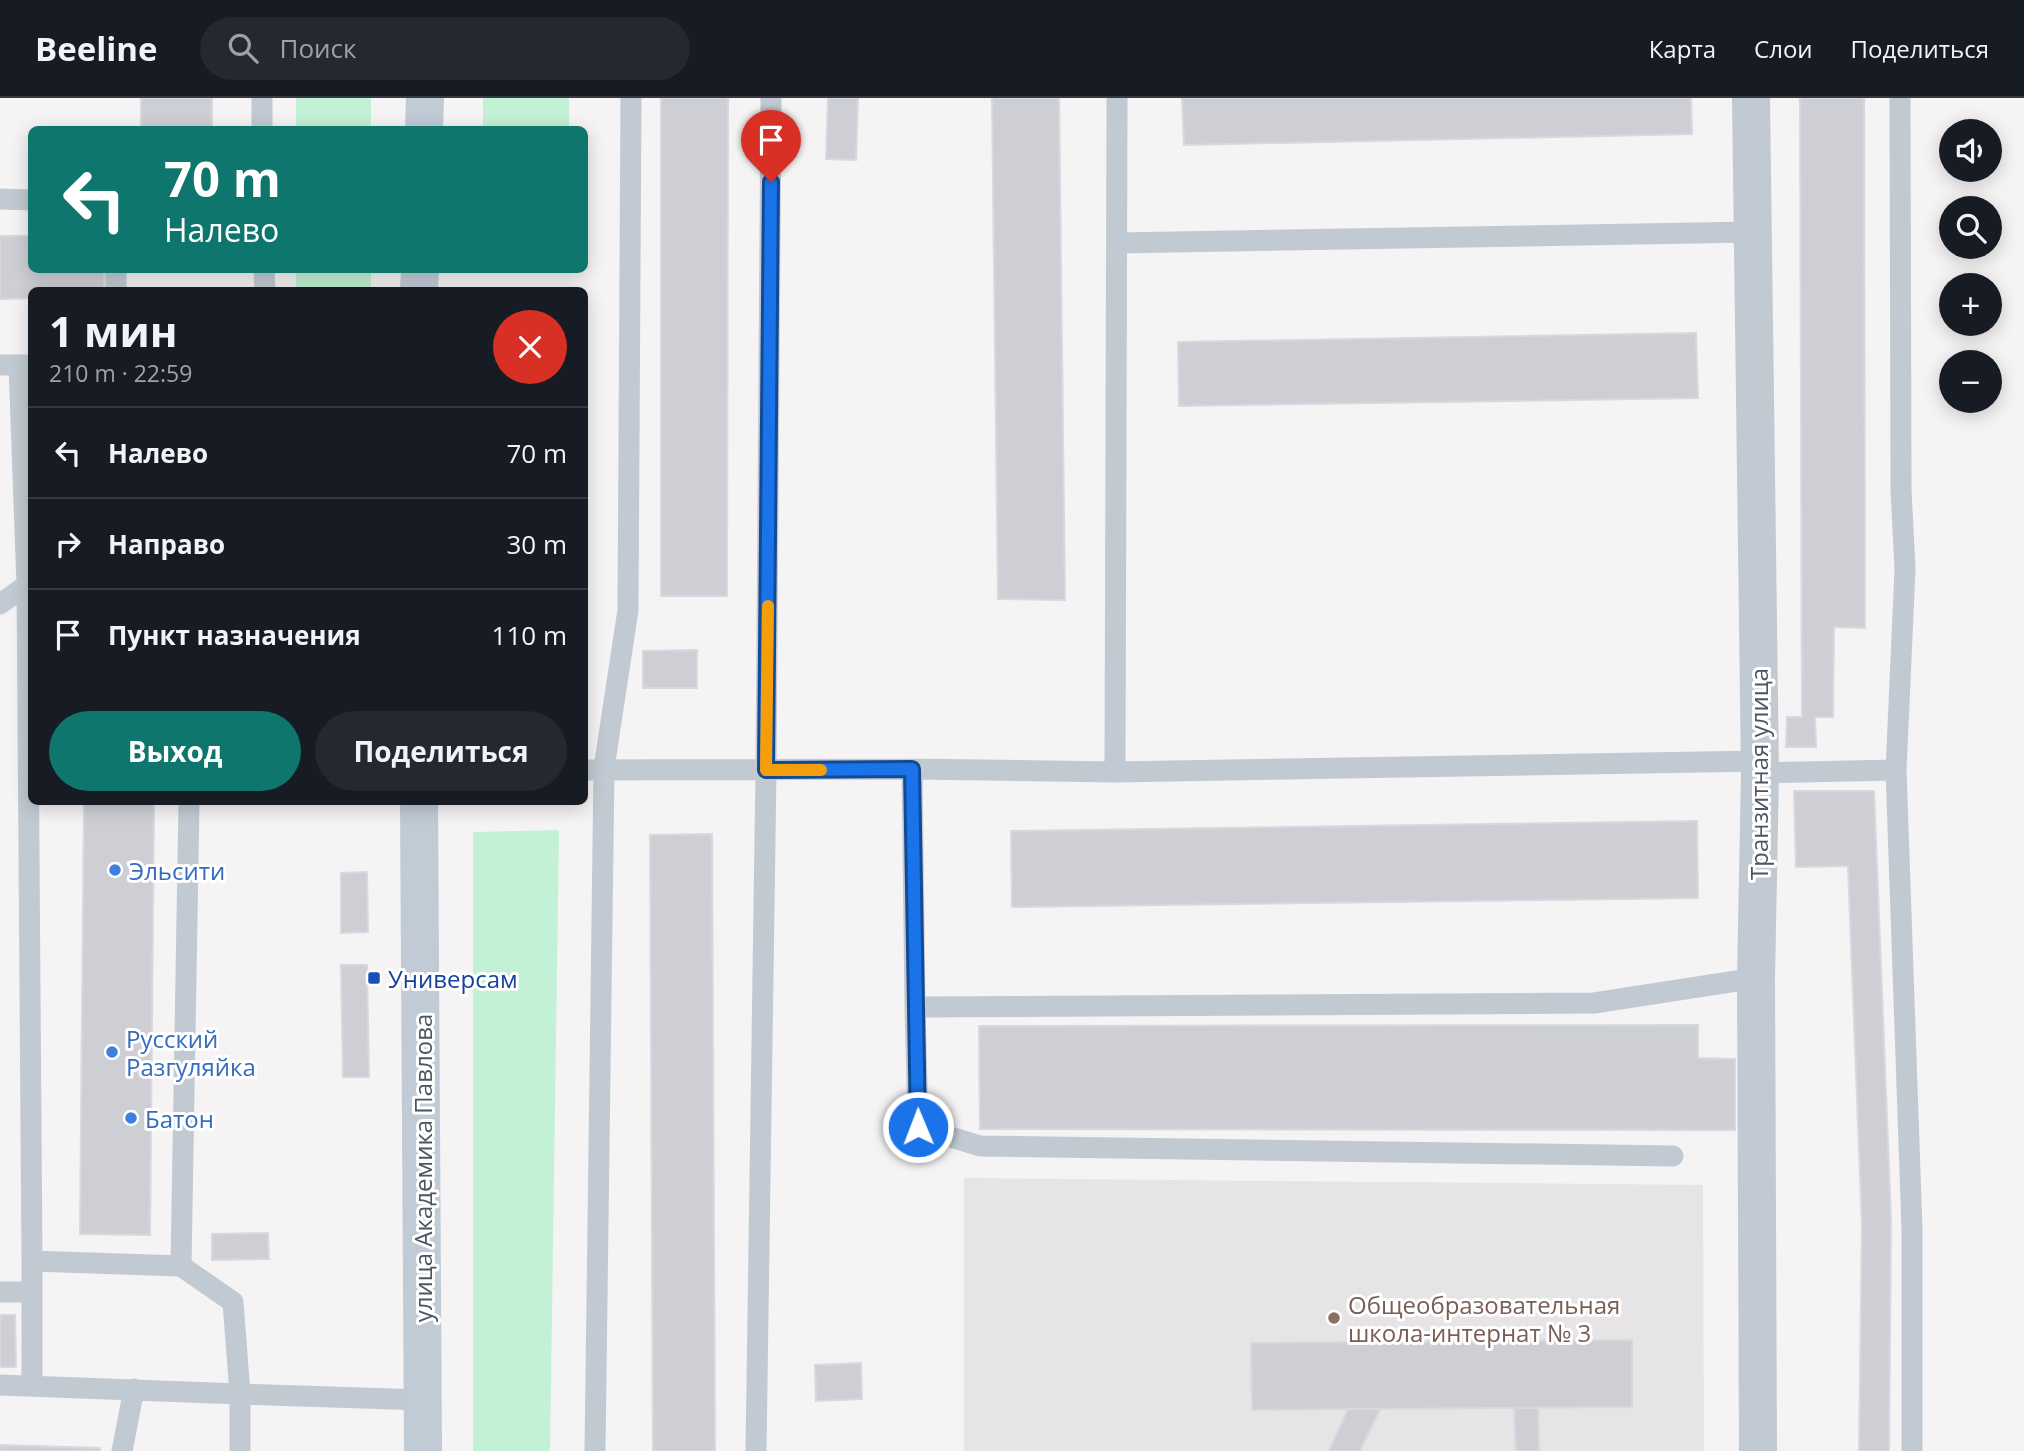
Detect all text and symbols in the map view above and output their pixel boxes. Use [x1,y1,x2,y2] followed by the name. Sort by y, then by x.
[200,17,690,80] search box
[35,26,158,71] text: Beeline
[224,29,262,67] icon: search
[280,30,356,66] text: Поиск
[1649,32,1716,65] text: Карта
[1754,32,1813,65] text: Слои
[1851,32,1989,65] text: Поделиться
[741,110,801,182] pin
[1939,119,2002,413] map controls
[1939,119,2002,182] button: sound
[752,121,790,159] icon: arrive
[164,145,281,211] text: 70 m
[49,154,140,245] icon: left
[1939,196,2002,259] button: search
[164,208,279,251] text: Налево
[1939,273,2002,336] button: +
[49,302,177,359] text: 1 мин
[493,310,567,384] button: close
[1939,350,2002,413] button: −
[49,357,192,389] text: 210 m · 22:59
[49,434,87,472] icon: left
[108,435,208,471] text: Налево
[506,435,567,471] text: 70 m
[49,525,87,563] icon: right
[108,526,225,562] text: Направо
[506,526,567,562] text: 30 m
[49,616,87,654] icon: arrive
[108,617,361,653] text: Пункт назначения
[492,617,567,653] text: 110 m
[1742,668,1775,880] street label: Транзитная улица
[49,711,301,791] button: Выход
[315,711,567,791] button: Поделиться
[129,854,225,887] place label: Эльсити
[107,862,123,878] marker: Эльсити
[388,962,518,995] place label: Универсам
[366,970,382,986] marker: Универсам
[406,1014,439,1322] street label: улица Академика Павлова
[126,1022,256,1083] place label: Русский Разгуляйка
[104,1044,120,1060] marker: Русский Разгуляйка
[881,1090,955,1164] position arrow
[145,1102,214,1135] place label: Батон
[123,1110,139,1126] marker: Батон
[1348,1288,1620,1349] place label: Общеобразовательная школа-интернат № 3
[1326,1310,1342,1326] marker: Общеобразовательная школа-интернат № 3

